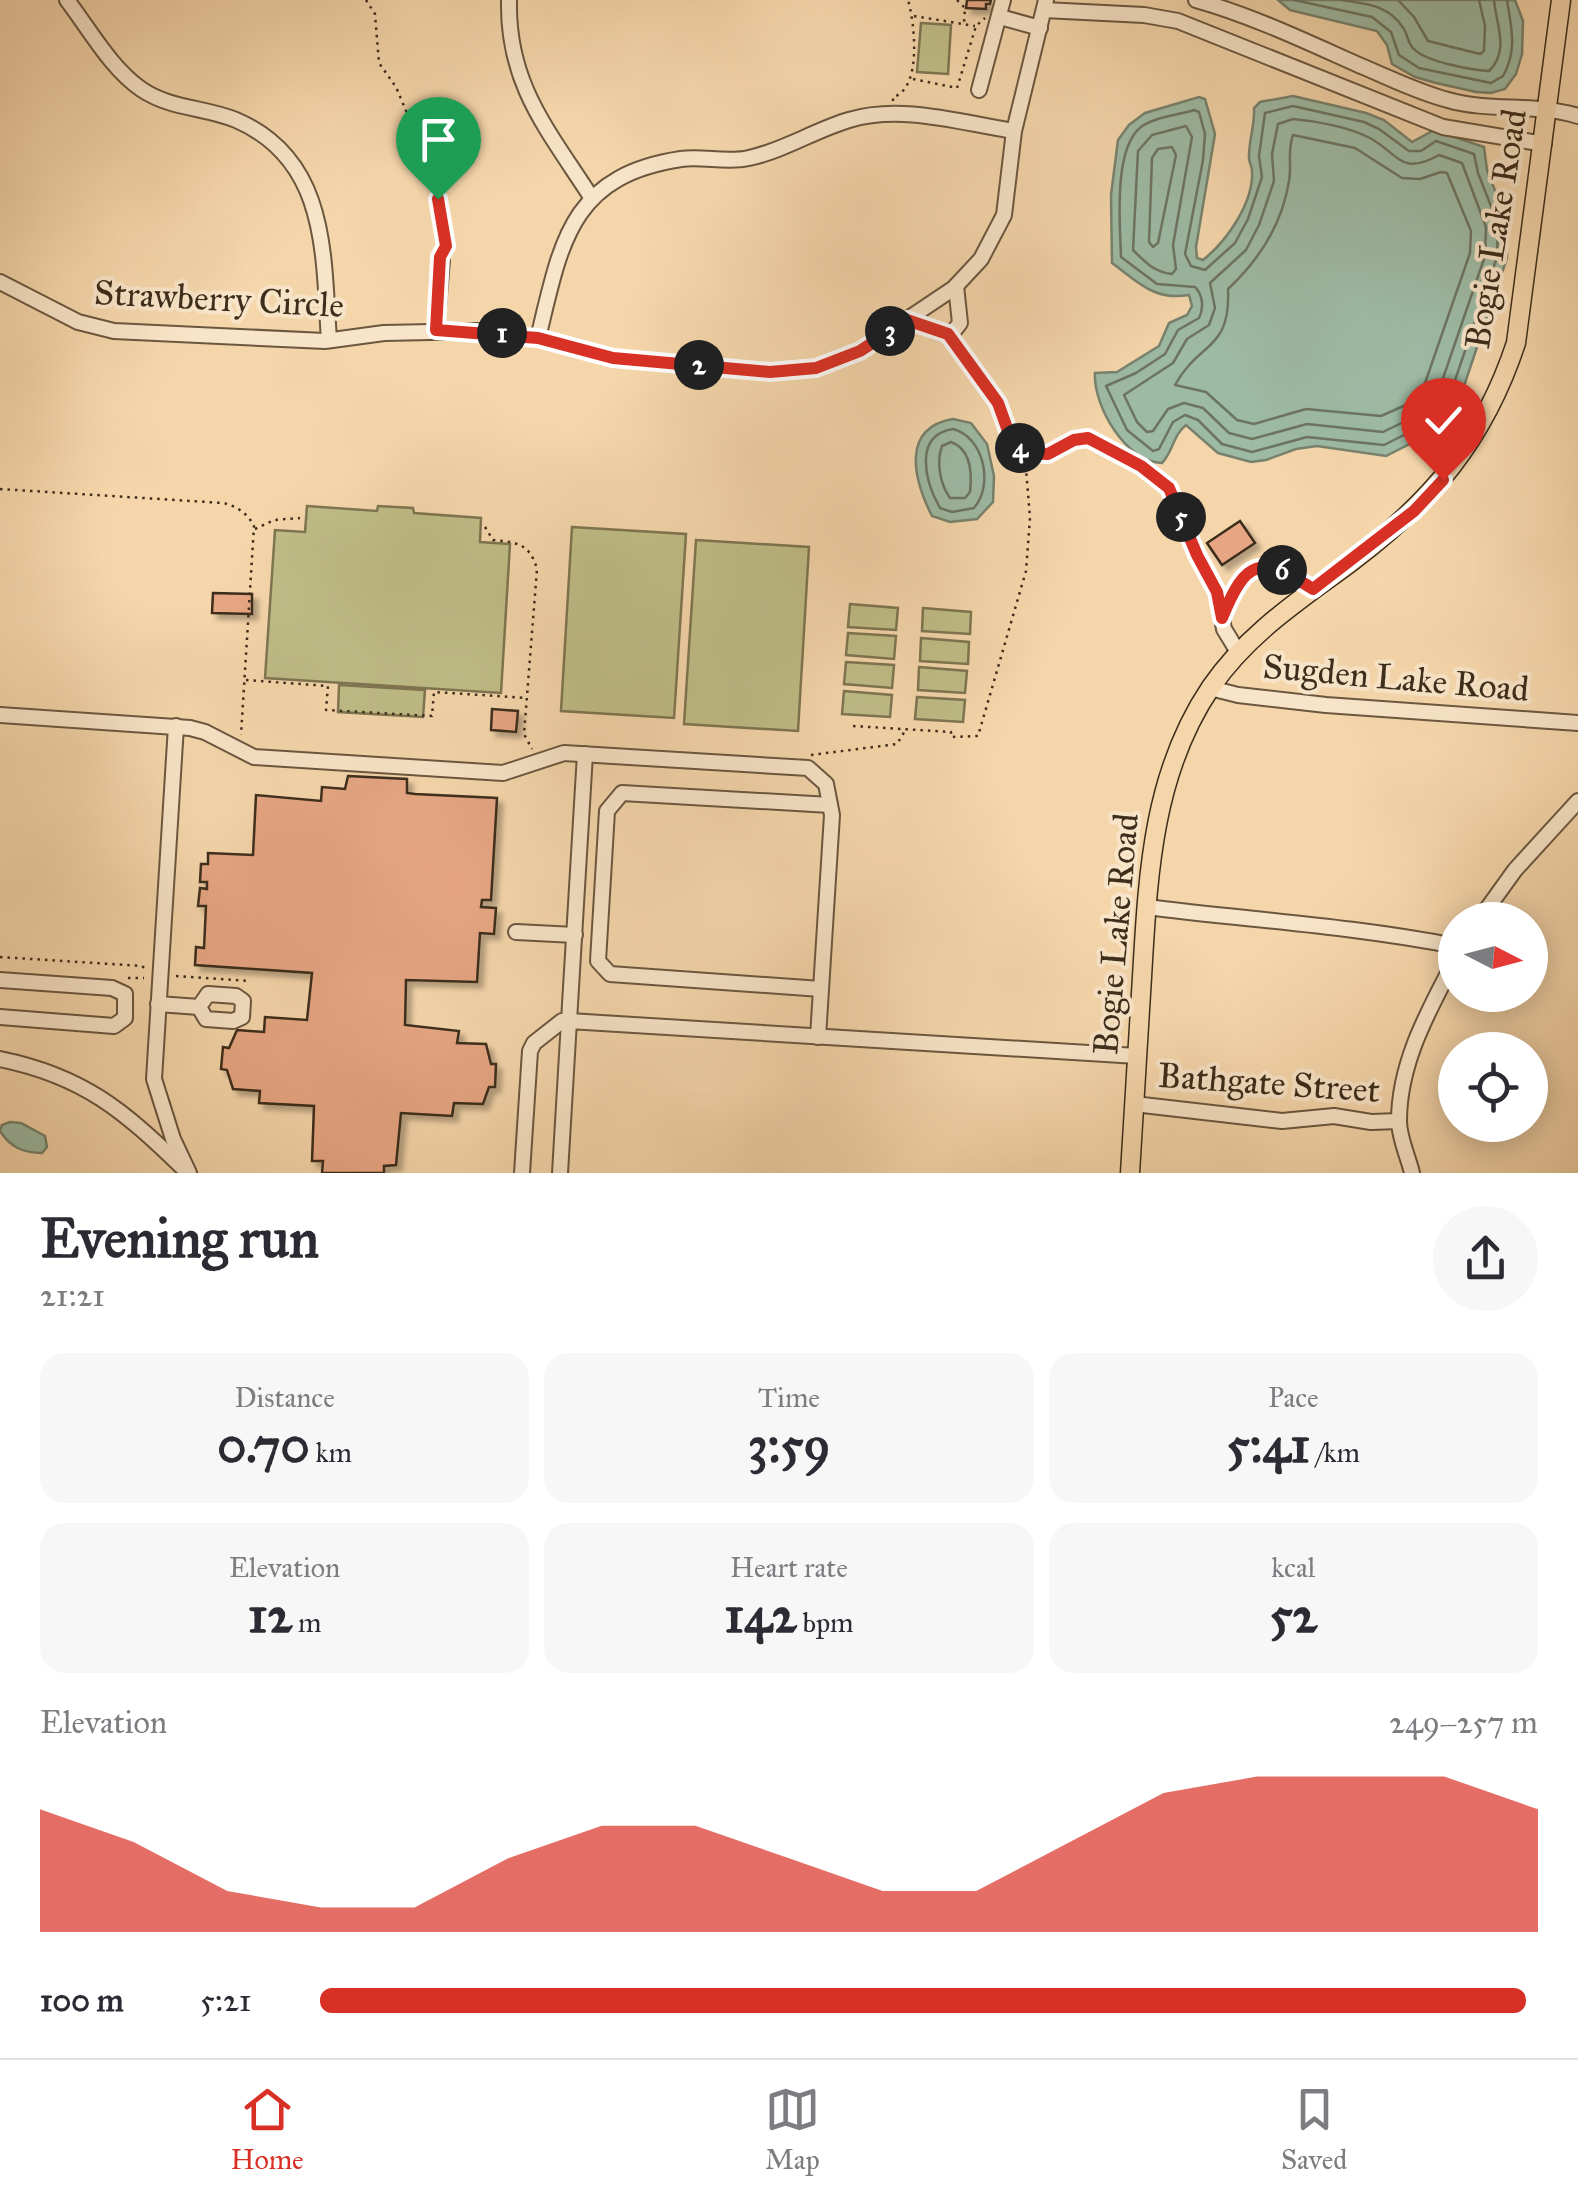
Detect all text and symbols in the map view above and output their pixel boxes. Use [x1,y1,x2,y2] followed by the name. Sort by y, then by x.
[396,97,481,200] pin
[1456,106,1536,352] street label: Bogie Lake Road
[411,112,466,167] icon: arrive
[93,271,345,327] street label: Strawberry Circle
[865,306,915,356] pin: 3
[477,308,527,358] pin: 1
[884,313,896,348] text: 3
[496,315,508,350] text: 1
[674,340,724,390] pin: 2
[692,347,706,382] text: 2
[1401,378,1486,481] pin
[1416,393,1471,448] icon: check
[995,423,1045,473] pin: 4
[1012,430,1028,465] text: 4
[1156,492,1206,542] pin: 5
[1174,499,1188,534] text: 5
[1257,545,1307,595] pin: 6
[1275,552,1289,587] text: 6
[1261,645,1531,711] street label: Sugden Lake Road
[1084,811,1148,1057] street label: Bogie Lake Road
[1438,902,1548,1012] north arrow
[1438,902,1548,1142] map controls
[1438,1032,1548,1142] button: locate
[1157,1054,1381,1112] street label: Bathgate Street
[40,1205,319,1272] text: Evening run
[1433,1206,1538,1311] button: share
[40,1276,105,1315] text: 21:21
[234,1380,335,1415] text: Distance
[758,1380,820,1415] text: Time
[1268,1380,1319,1415] text: Pace
[217,1415,310,1476] text: 0.70
[748,1415,830,1476] text: 3:59
[1227,1415,1310,1476] text: 5:41
[310,1435,352,1470] text: km
[1310,1435,1360,1470] text: /km
[229,1550,340,1585] text: Elevation
[730,1550,848,1585] text: Heart rate
[1271,1550,1315,1585] text: kcal
[248,1585,292,1646] text: 12
[724,1585,797,1646] text: 142
[1269,1585,1317,1646] text: 52
[292,1605,322,1640] text: m
[797,1605,854,1640] text: bpm
[40,1703,167,1742] text: Elevation
[1389,1703,1538,1742] text: 249–257 m
[40,1981,124,2020] text: 100 m
[200,1981,251,2020] text: 5:21
[231,2082,304,2177] tab: Home
[765,2082,820,2177] tab: Map
[1281,2082,1347,2177] tab: Saved

